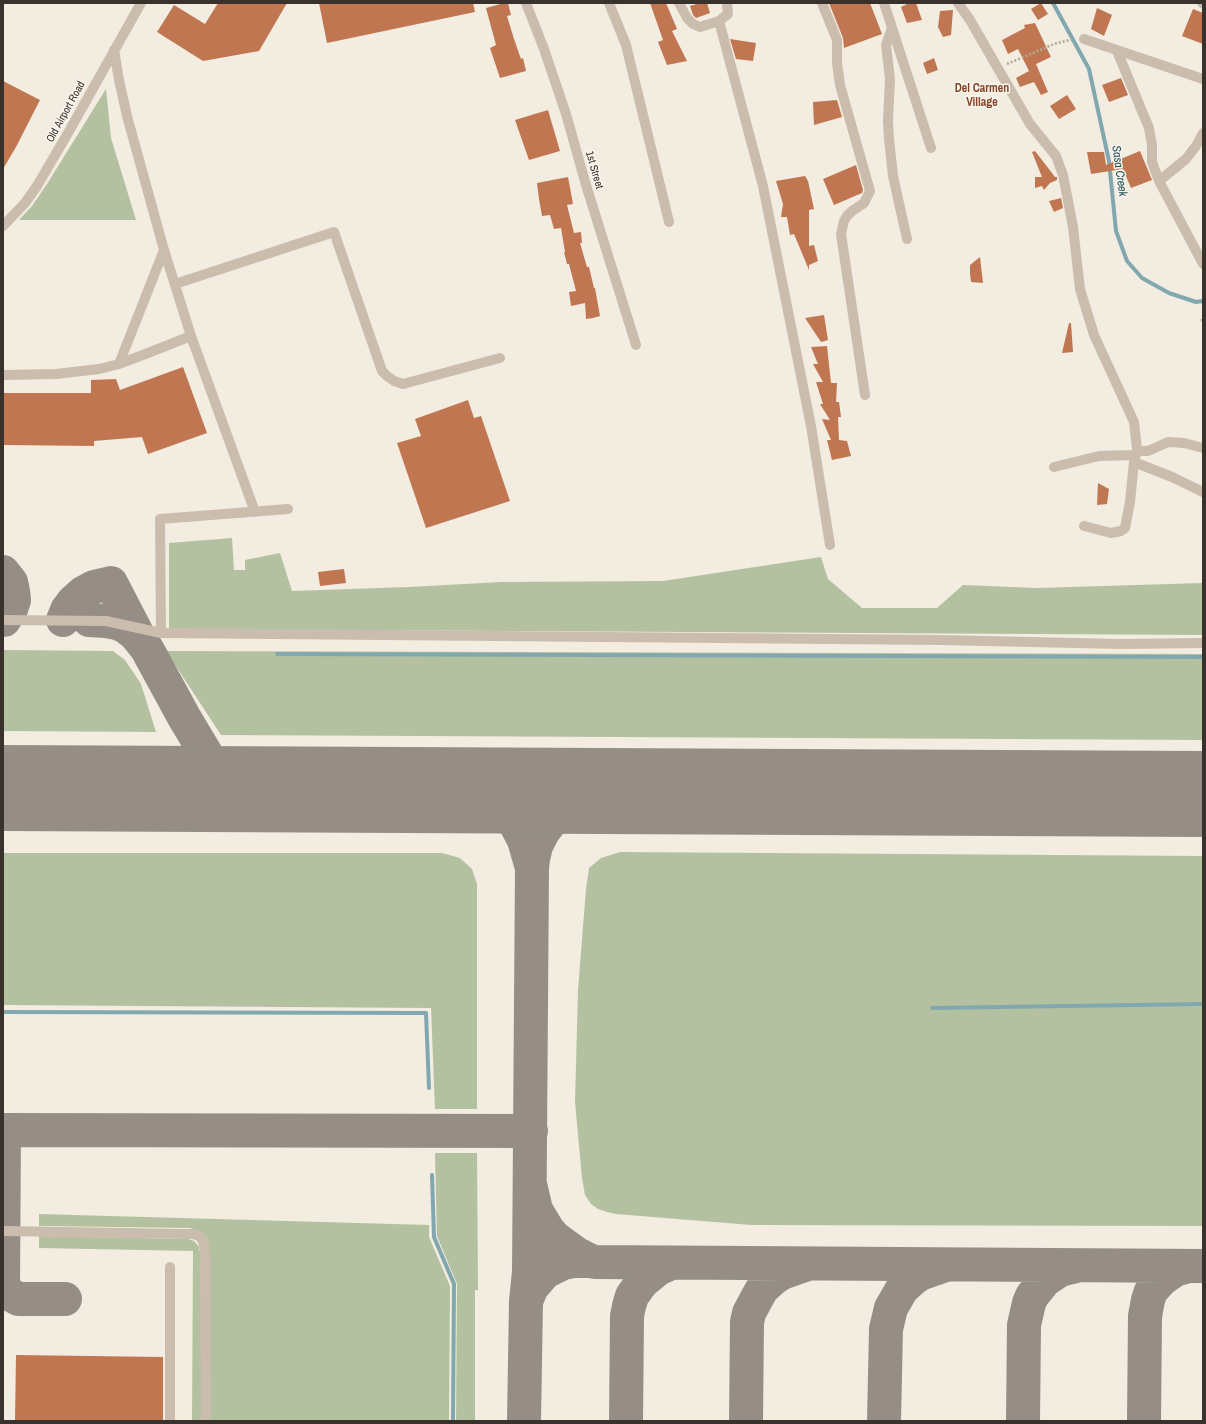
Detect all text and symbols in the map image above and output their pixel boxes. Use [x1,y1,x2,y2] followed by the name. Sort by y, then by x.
[44,79,88,145] street label: Old Airport Road
[955,82,1009,110] district label: Del Carmen Village
[1108,145,1130,197] water label: Sasa Creek
[582,150,606,190] street label: 1st Street

